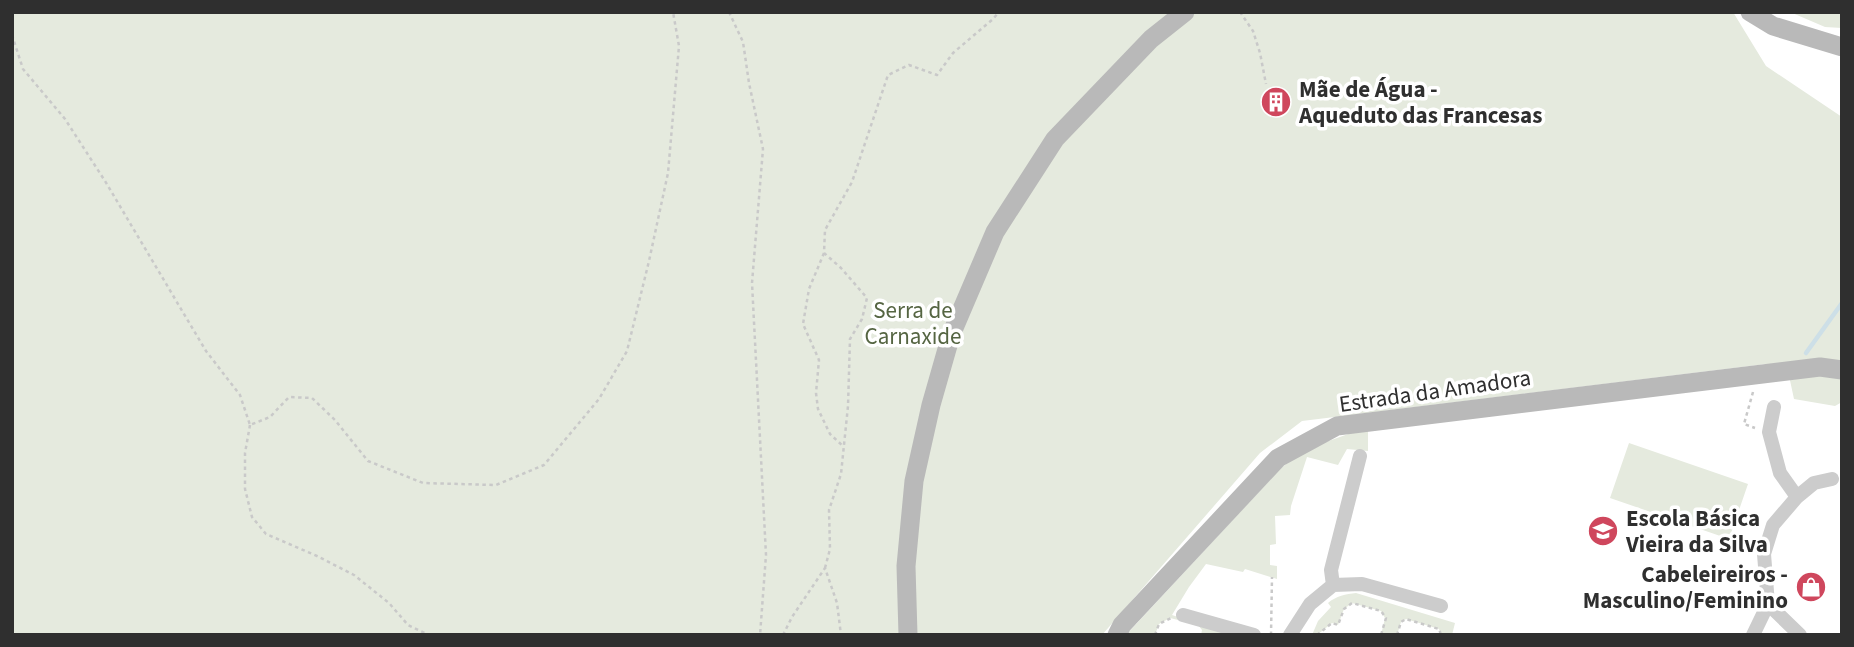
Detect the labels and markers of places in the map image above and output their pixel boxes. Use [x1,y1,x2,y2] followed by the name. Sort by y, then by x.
[1298,73,1542,132] place label: Mãe de Água - Aqueduto das Francesas
[1259,85,1293,119] building icon: Mãe de Água - Aqueduto das Francesas
[1625,502,1768,561] place label: Escola Básica Vieira da Silva
[1586,514,1620,548] school or university icon: Escola Básica Vieira da Silva
[1583,558,1788,617] place label: Cabeleireiros - Masculino/Feminino
[1794,570,1828,604] shop icon: Cabeleireiros - Masculino/Feminino

